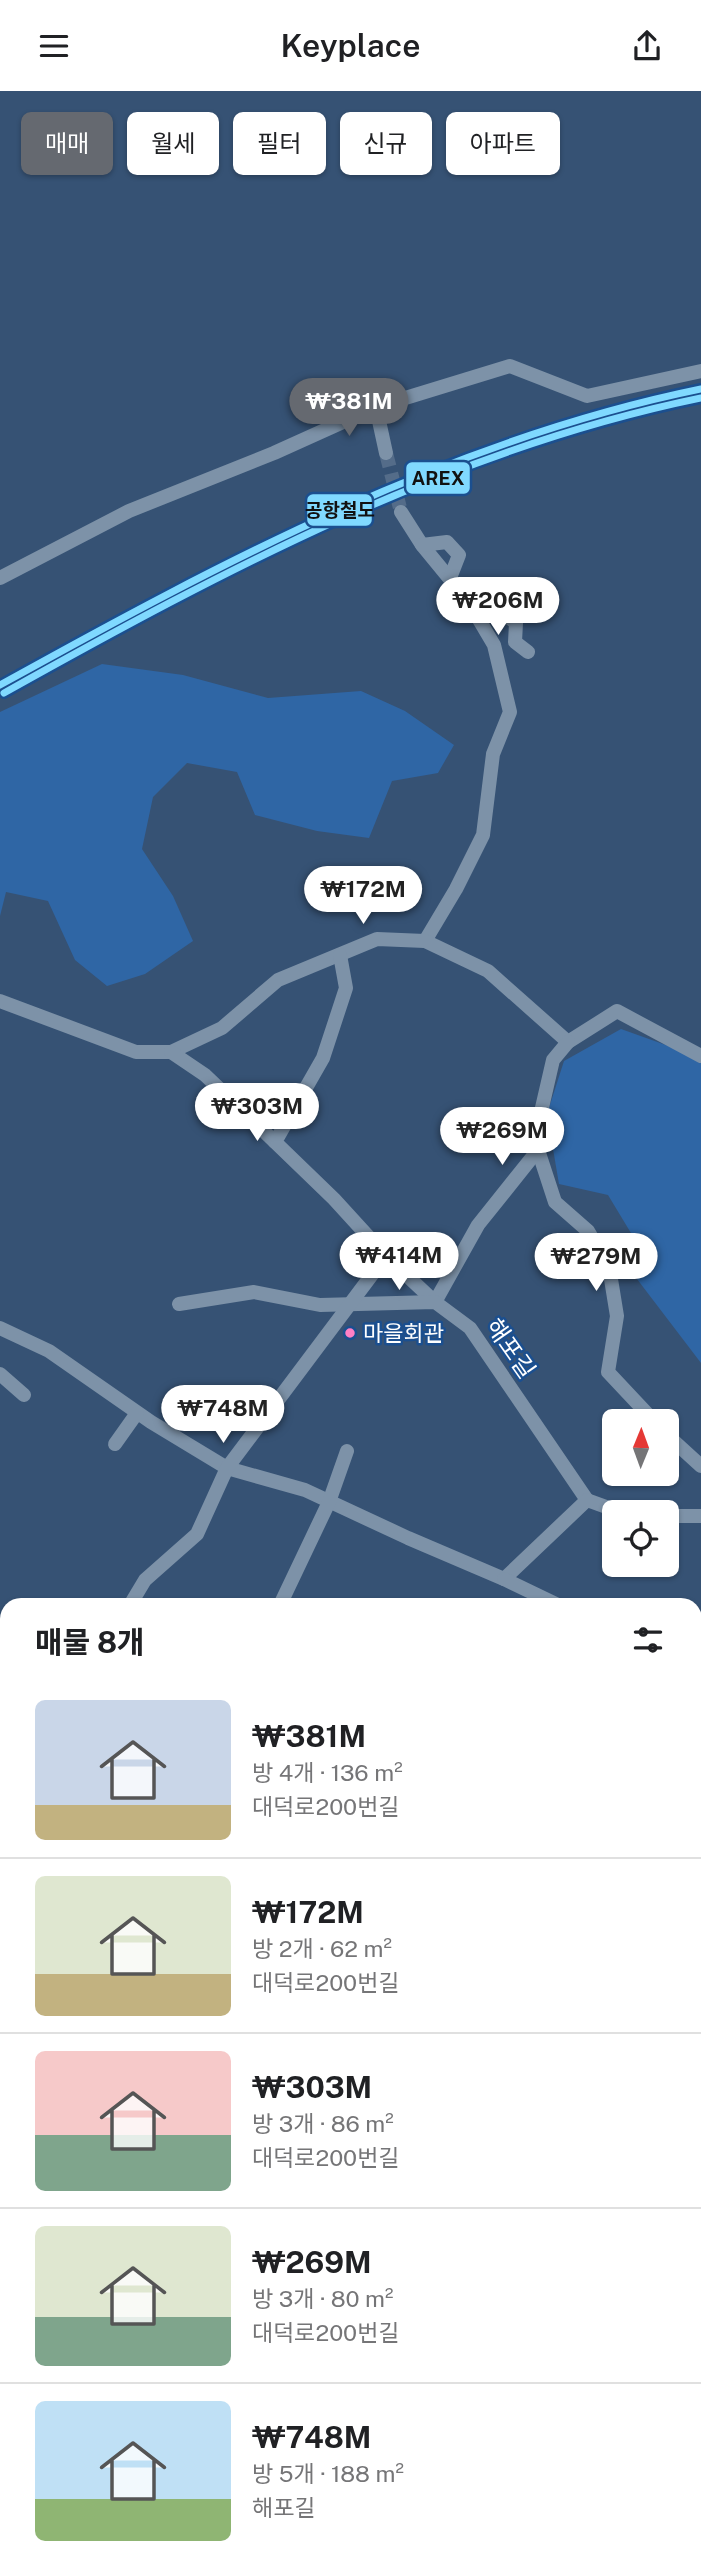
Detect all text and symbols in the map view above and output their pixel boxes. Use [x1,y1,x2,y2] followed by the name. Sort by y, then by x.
[35,27,73,65] icon: menu
[281,27,420,64] text: Keyplace
[628,27,666,65] icon: share
[21,112,113,175] chip: 매매
[127,112,219,175] chip: 월세
[233,112,326,175] chip: 필터
[340,112,432,175] chip: 신규
[446,112,560,175] chip: 아파트
[300,379,398,438] pin: ₩381M
[305,387,393,414] text: ₩381M
[405,461,471,495] line badge: AREX
[411,467,465,489] text: AREX
[306,493,373,527] line badge: 공항철도
[305,499,375,521] text: 공항철도
[449,577,547,637] pin: ₩206M
[452,586,544,613] text: ₩206M
[314,867,412,926] pin: ₩172M
[320,875,406,902] text: ₩172M
[208,1083,306,1143] pin: ₩303M
[211,1092,303,1119] text: ₩303M
[453,1107,551,1167] pin: ₩269M
[456,1116,548,1143] text: ₩269M
[350,1233,448,1292] pin: ₩414M
[547,1233,645,1293] pin: ₩279M
[356,1241,442,1268] text: ₩414M
[551,1242,641,1269] text: ₩279M
[481,1313,541,1383] street label: 해포길
[363,1320,444,1346] place label: 마을회관
[343,1326,357,1340] marker: 마을회관
[174,1385,272,1445] pin: ₩748M
[177,1394,269,1421] text: ₩748M
[602,1409,679,1486] north arrow
[602,1409,679,1577] map controls
[602,1500,679,1577] button: locate
[629,1621,667,1659] icon: filters
[35,1624,145,1660] text: 매물 8개
[252,1718,366,1754] text: ₩381M
[91,1728,175,1812] icon: home
[252,1759,403,1786] text: 방 4개 · 136 m²
[252,1793,400,1820] text: 대덕로200번길
[252,1894,364,1930] text: ₩172M
[91,1904,175,1988] icon: home
[252,1935,392,1962] text: 방 2개 · 62 m²
[252,1969,400,1996] text: 대덕로200번길
[252,2069,372,2105] text: ₩303M
[91,2079,175,2163] icon: home
[252,2110,394,2137] text: 방 3개 · 86 m²
[252,2144,400,2171] text: 대덕로200번길
[252,2244,372,2280] text: ₩269M
[91,2254,175,2338] icon: home
[252,2285,393,2312] text: 방 3개 · 80 m²
[252,2319,400,2346] text: 대덕로200번길
[252,2419,371,2455] text: ₩748M
[91,2429,175,2513] icon: home
[252,2460,404,2487] text: 방 5개 · 188 m²
[252,2494,315,2521] text: 해포길

